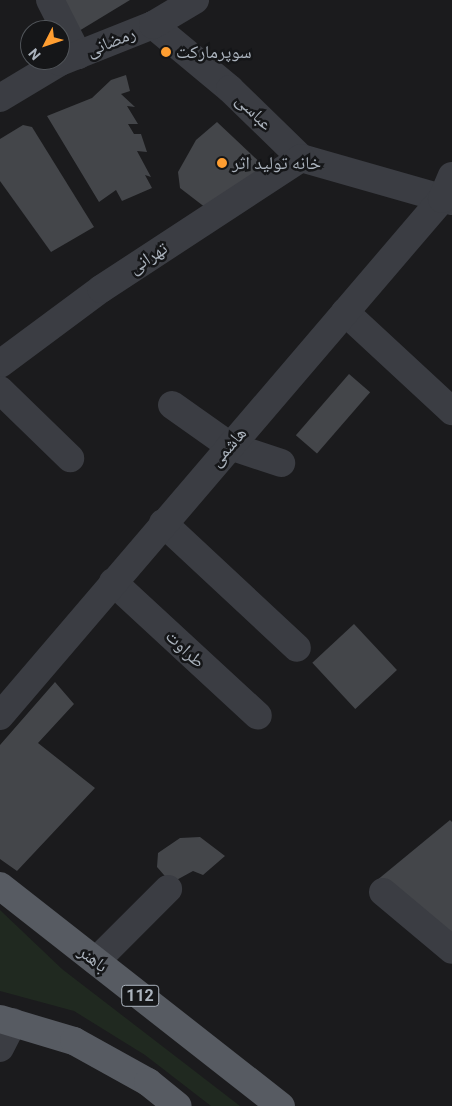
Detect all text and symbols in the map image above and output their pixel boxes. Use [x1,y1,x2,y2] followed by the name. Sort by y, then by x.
[20,20,70,70] north arrow
[83,22,139,62] street label: رمضانی
[176,41,252,63] place label: سوپرمارکت
[25,45,44,63] text: N
[160,46,172,58] marker: سوپرمارکت
[231,89,277,135] street label: عباسی
[232,152,321,174] place label: خانه تولید اثر
[216,157,228,169] marker: خانه تولید اثر
[125,238,171,278] street label: تهرانی
[205,423,251,471] street label: هاشمی
[161,625,209,673] street label: طراوت
[74,941,112,977] street label: باهنر
[120,982,160,1009] road number: 112

